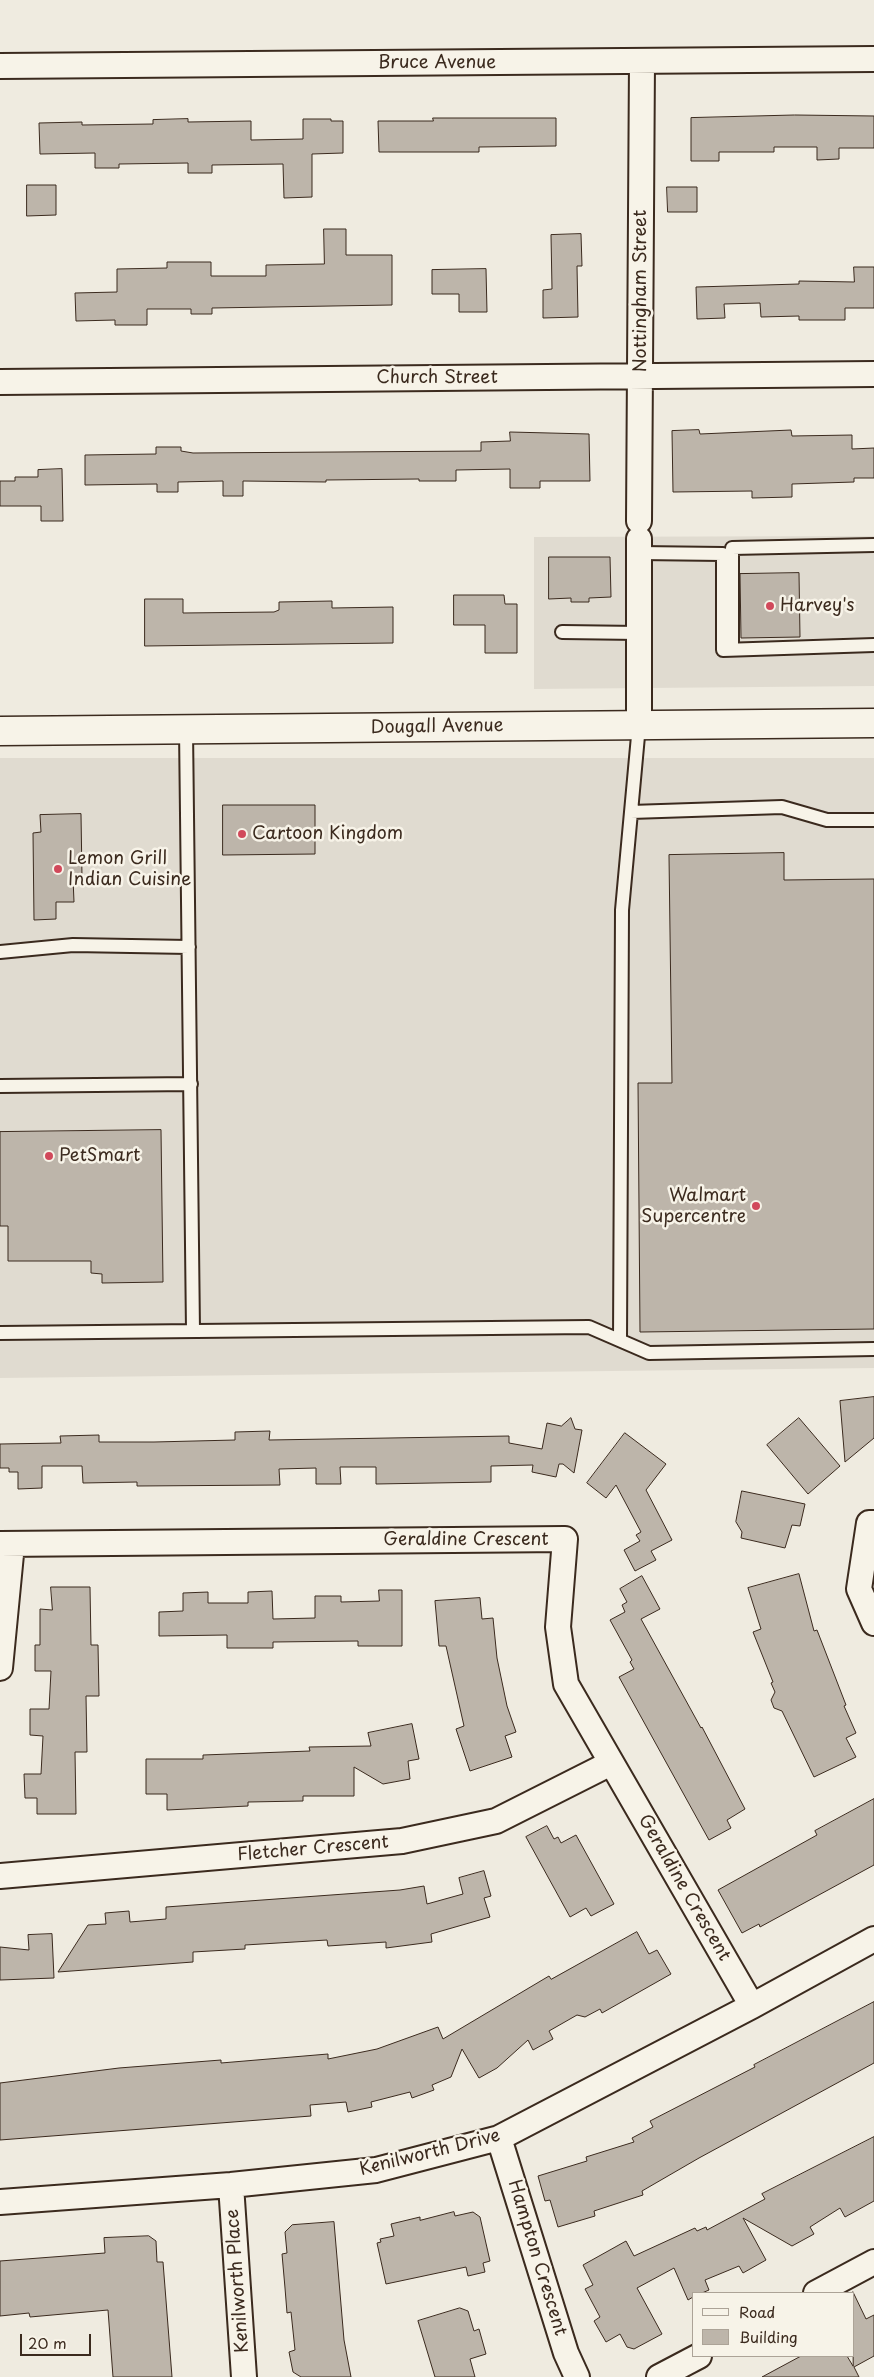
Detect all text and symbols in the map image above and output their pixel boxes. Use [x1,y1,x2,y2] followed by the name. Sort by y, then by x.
[378,52,496,74] street label: Bruce Avenue
[630,210,652,372] street label: Nottingham Street
[376,367,498,389] street label: Church Street
[780,595,854,617] place label: Harvey's
[764,600,776,612] marker: Harvey's
[370,715,504,739] street label: Dougall Avenue
[252,823,403,845] place label: Cartoon Kingdom
[236,828,248,840] marker: Cartoon Kingdom
[68,848,191,891] place label: Lemon Grill Indian Cuisine
[52,863,64,875] marker: Lemon Grill Indian Cuisine
[59,1145,140,1167] place label: PetSmart
[43,1150,55,1162] marker: PetSmart
[641,1185,746,1228] place label: Walmart Supercentre
[750,1200,762,1212] marker: Walmart Supercentre
[383,1529,549,1551] street label: Geraldine Crescent
[633,1811,735,1965] street label: Geraldine Crescent
[236,1832,390,1866] street label: Fletcher Crescent
[357,2125,503,2181] street label: Kenilworth Drive
[503,2178,571,2338] street label: Hampton Crescent
[222,2208,254,2354] street label: Kenilworth Place
[692,2292,854,2357] legend
[739,2300,775,2323] text: Road
[22,2324,94,2356] scale bar
[739,2325,798,2348] text: Building
[28,2331,67,2354] text: 20 m

